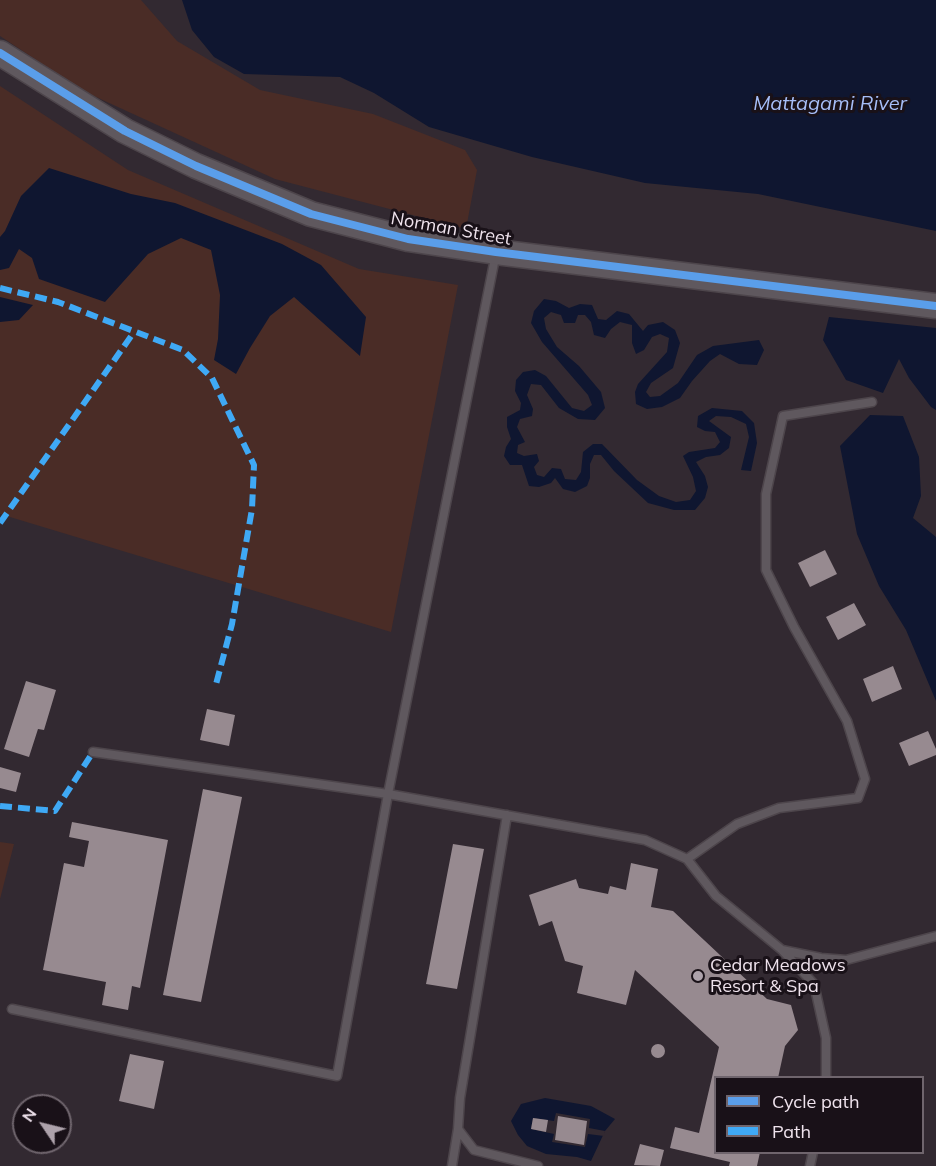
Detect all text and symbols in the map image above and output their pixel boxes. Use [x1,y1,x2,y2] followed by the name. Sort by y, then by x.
[753,92,907,116] water label: Mattagami River
[389,208,513,250] street label: Norman Street
[710,955,846,998] place label: Cedar Meadows Resort & Spa
[691,969,705,983] marker: Cedar Meadows Resort & Spa
[714,1076,924,1154] legend
[772,1090,859,1113] text: Cycle path
[12,1094,72,1154] north arrow
[17,1104,41,1126] text: N
[772,1120,811,1143] text: Path

